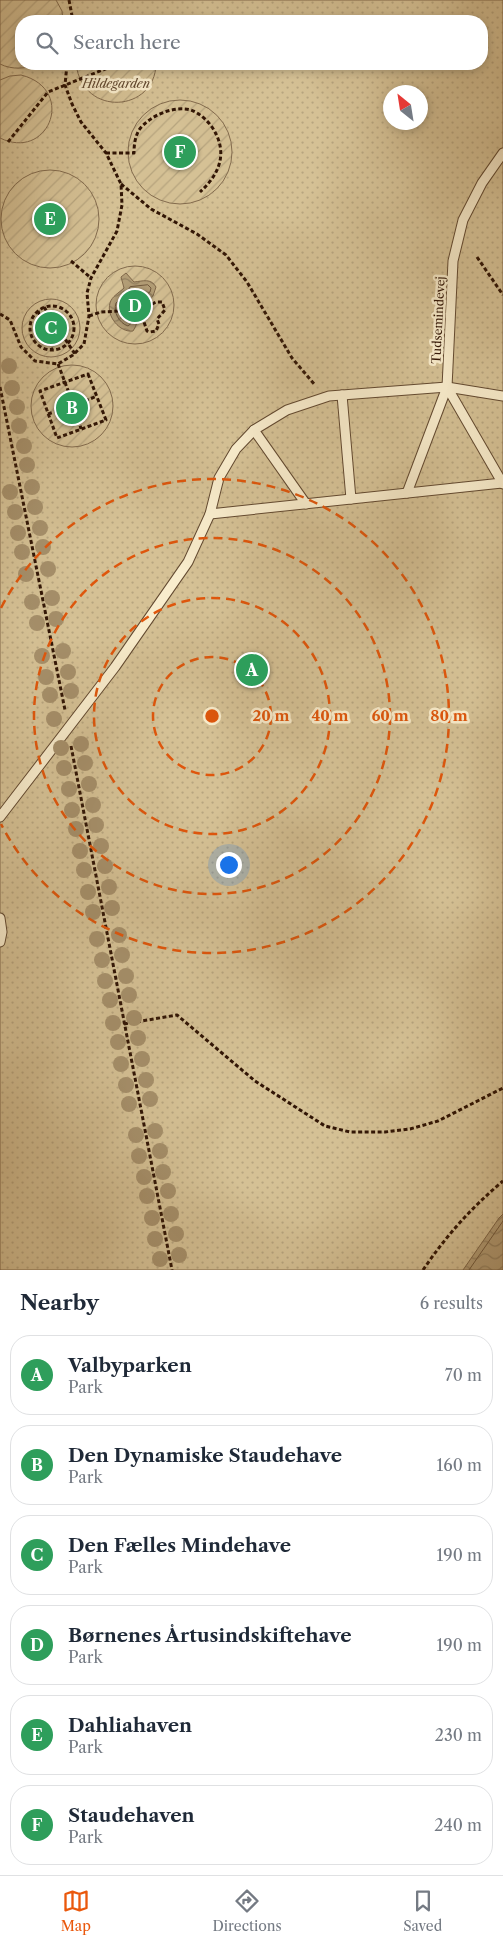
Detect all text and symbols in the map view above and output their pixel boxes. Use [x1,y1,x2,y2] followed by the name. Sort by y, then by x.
[15,15,488,70] search box
[33,29,61,57] icon: search
[73,31,181,54] text: Search here
[81,76,150,91] park label: Hildegarden
[383,85,428,130] north arrow
[164,133,196,171] pin: F
[34,200,66,238] pin: E
[428,276,448,364] street label: Tudsemindevej
[119,287,151,325] pin: D
[35,309,67,347] pin: C
[56,389,88,427] pin: B
[236,651,268,689] pin: A
[252,706,290,725] text: 20 m
[311,706,349,725] text: 40 m
[371,706,409,725] text: 60 m
[430,706,468,725] text: 80 m
[203,707,221,725] centre of rings
[216,852,242,878] your location
[20,1290,99,1315] text: Nearby
[420,1293,483,1313] text: 6 results
[68,1354,192,1377] text: Valbyparken
[31,1365,43,1385] text: A
[445,1365,482,1385] text: 70 m
[68,1377,103,1397] text: Park
[68,1444,342,1467] text: Den Dynamiske Staudehave
[31,1455,43,1475] text: B
[437,1455,482,1475] text: 160 m
[68,1467,103,1487] text: Park
[68,1534,291,1557] text: Den Fælles Mindehave
[31,1545,43,1565] text: C
[437,1545,482,1565] text: 190 m
[68,1557,103,1577] text: Park
[68,1624,352,1647] text: Børnenes Årtusindskiftehave
[30,1635,44,1655] text: D
[437,1635,482,1655] text: 190 m
[68,1647,103,1667] text: Park
[68,1714,192,1737] text: Dahliahaven
[31,1725,43,1745] text: E
[435,1725,482,1745] text: 230 m
[68,1737,103,1757] text: Park
[68,1804,195,1827] text: Staudehaven
[32,1815,42,1835] text: F
[434,1815,482,1835] text: 240 m
[68,1827,103,1847] text: Park
[61,1887,91,1935] tab: Map
[212,1887,282,1935] tab: Directions
[403,1887,442,1935] tab: Saved

